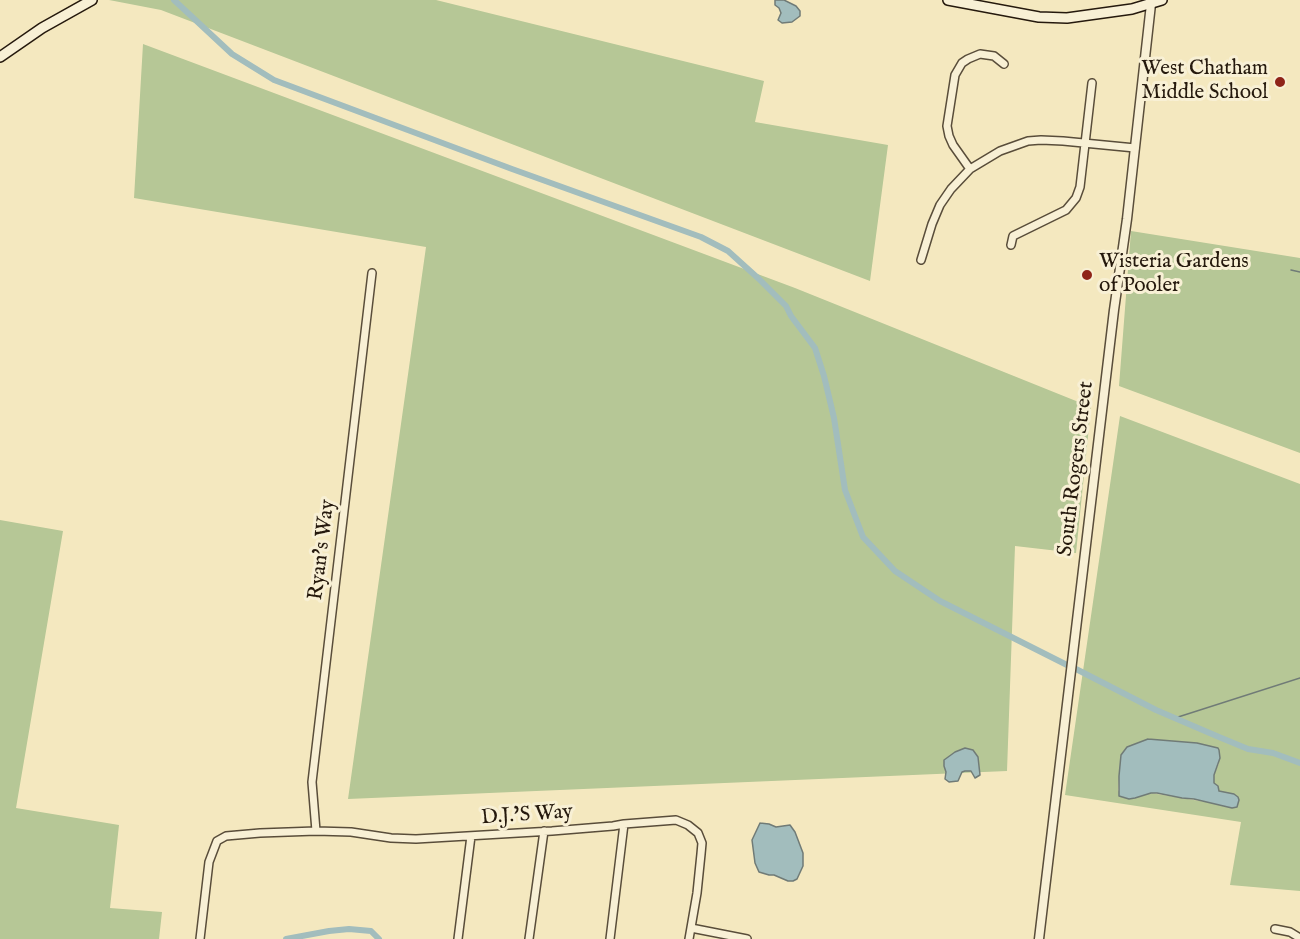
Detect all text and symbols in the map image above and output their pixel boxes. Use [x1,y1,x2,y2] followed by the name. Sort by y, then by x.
[1141,57,1268,107] place label: West Chatham Middle School
[1273,75,1287,89] marker: West Chatham Middle School
[1099,250,1249,300] place label: Wisteria Gardens of Pooler
[1080,268,1094,282] marker: Wisteria Gardens of Pooler
[1054,380,1100,558] street label: South Rogers Street
[304,498,342,602] street label: Ryan's Way
[480,800,574,832] street label: D.J.'S Way

